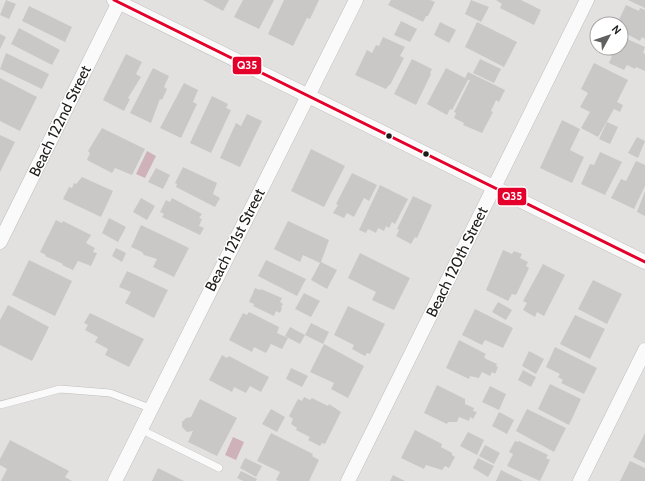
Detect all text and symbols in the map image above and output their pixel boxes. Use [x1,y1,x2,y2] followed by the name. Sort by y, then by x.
[589,16,629,56] north arrow
[609,22,625,37] text: N
[232,56,262,75] line badge: Q35
[237,58,257,72] text: Q35
[25,62,95,180] street label: Beach 122nd Street
[384,131,394,141] unlabelled marker
[421,149,431,159] unlabelled marker
[201,186,269,294] street label: Beach 121st Street
[497,187,527,206] line badge: Q35
[502,189,522,203] text: Q35
[423,204,491,320] street label: Beach 120th Street

